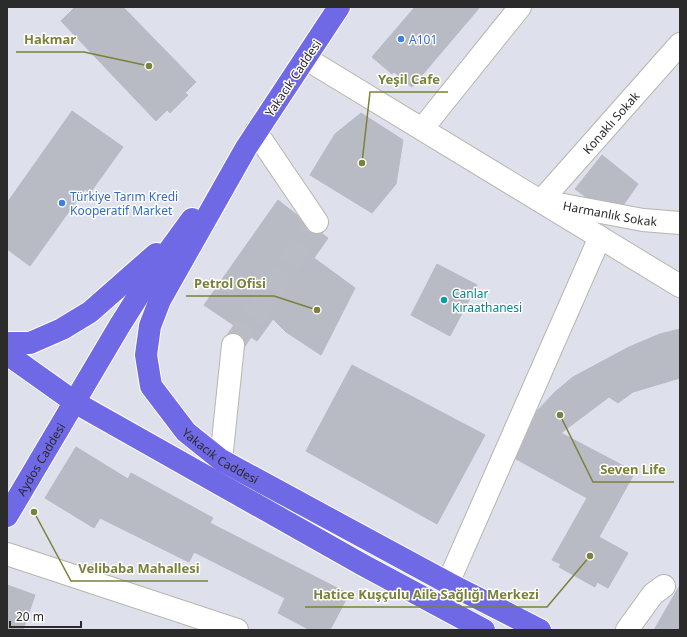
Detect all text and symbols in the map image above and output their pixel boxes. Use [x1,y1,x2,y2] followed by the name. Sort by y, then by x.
[16,27,84,52] callout: Hakmar
[24,30,76,48] text: Hakmar
[409,31,437,48] place label: A101
[396,34,406,44] marker: A101
[261,36,325,120] street label: Yakacık Caddesi
[370,67,448,92] callout: Yeşil Cafe
[378,70,440,88] text: Yeşil Cafe
[578,87,643,157] street label: Konaklı Sokak
[70,188,178,219] place label: Türkiye Tarım Kredi Kooperatif Market
[562,197,658,230] street label: Harmanlık Sokak
[57,198,67,208] marker: Türkiye Tarım Kredi Kooperatif Market
[186,271,274,296] callout: Petrol Ofisi
[194,274,266,292] text: Petrol Ofisi
[452,285,522,316] place label: Canlar Kıraathanesi
[439,295,449,305] marker: Canlar Kıraathanesi
[12,420,69,499] street label: Aydos Caddesi
[179,424,262,487] street label: Yakacık Caddesi
[593,457,674,482] callout: Seven Life
[600,460,666,478] text: Seven Life
[71,556,208,581] callout: Velibaba Mahallesi
[78,559,200,577] text: Velibaba Mahallesi
[305,582,547,607] callout: Hatice Kuşçulu Aile Sağlığı Merkezi
[313,585,539,603] text: Hatice Kuşçulu Aile Sağlığı Merkezi
[10,603,81,629] scale bar
[16,608,44,625] text: 20 m

